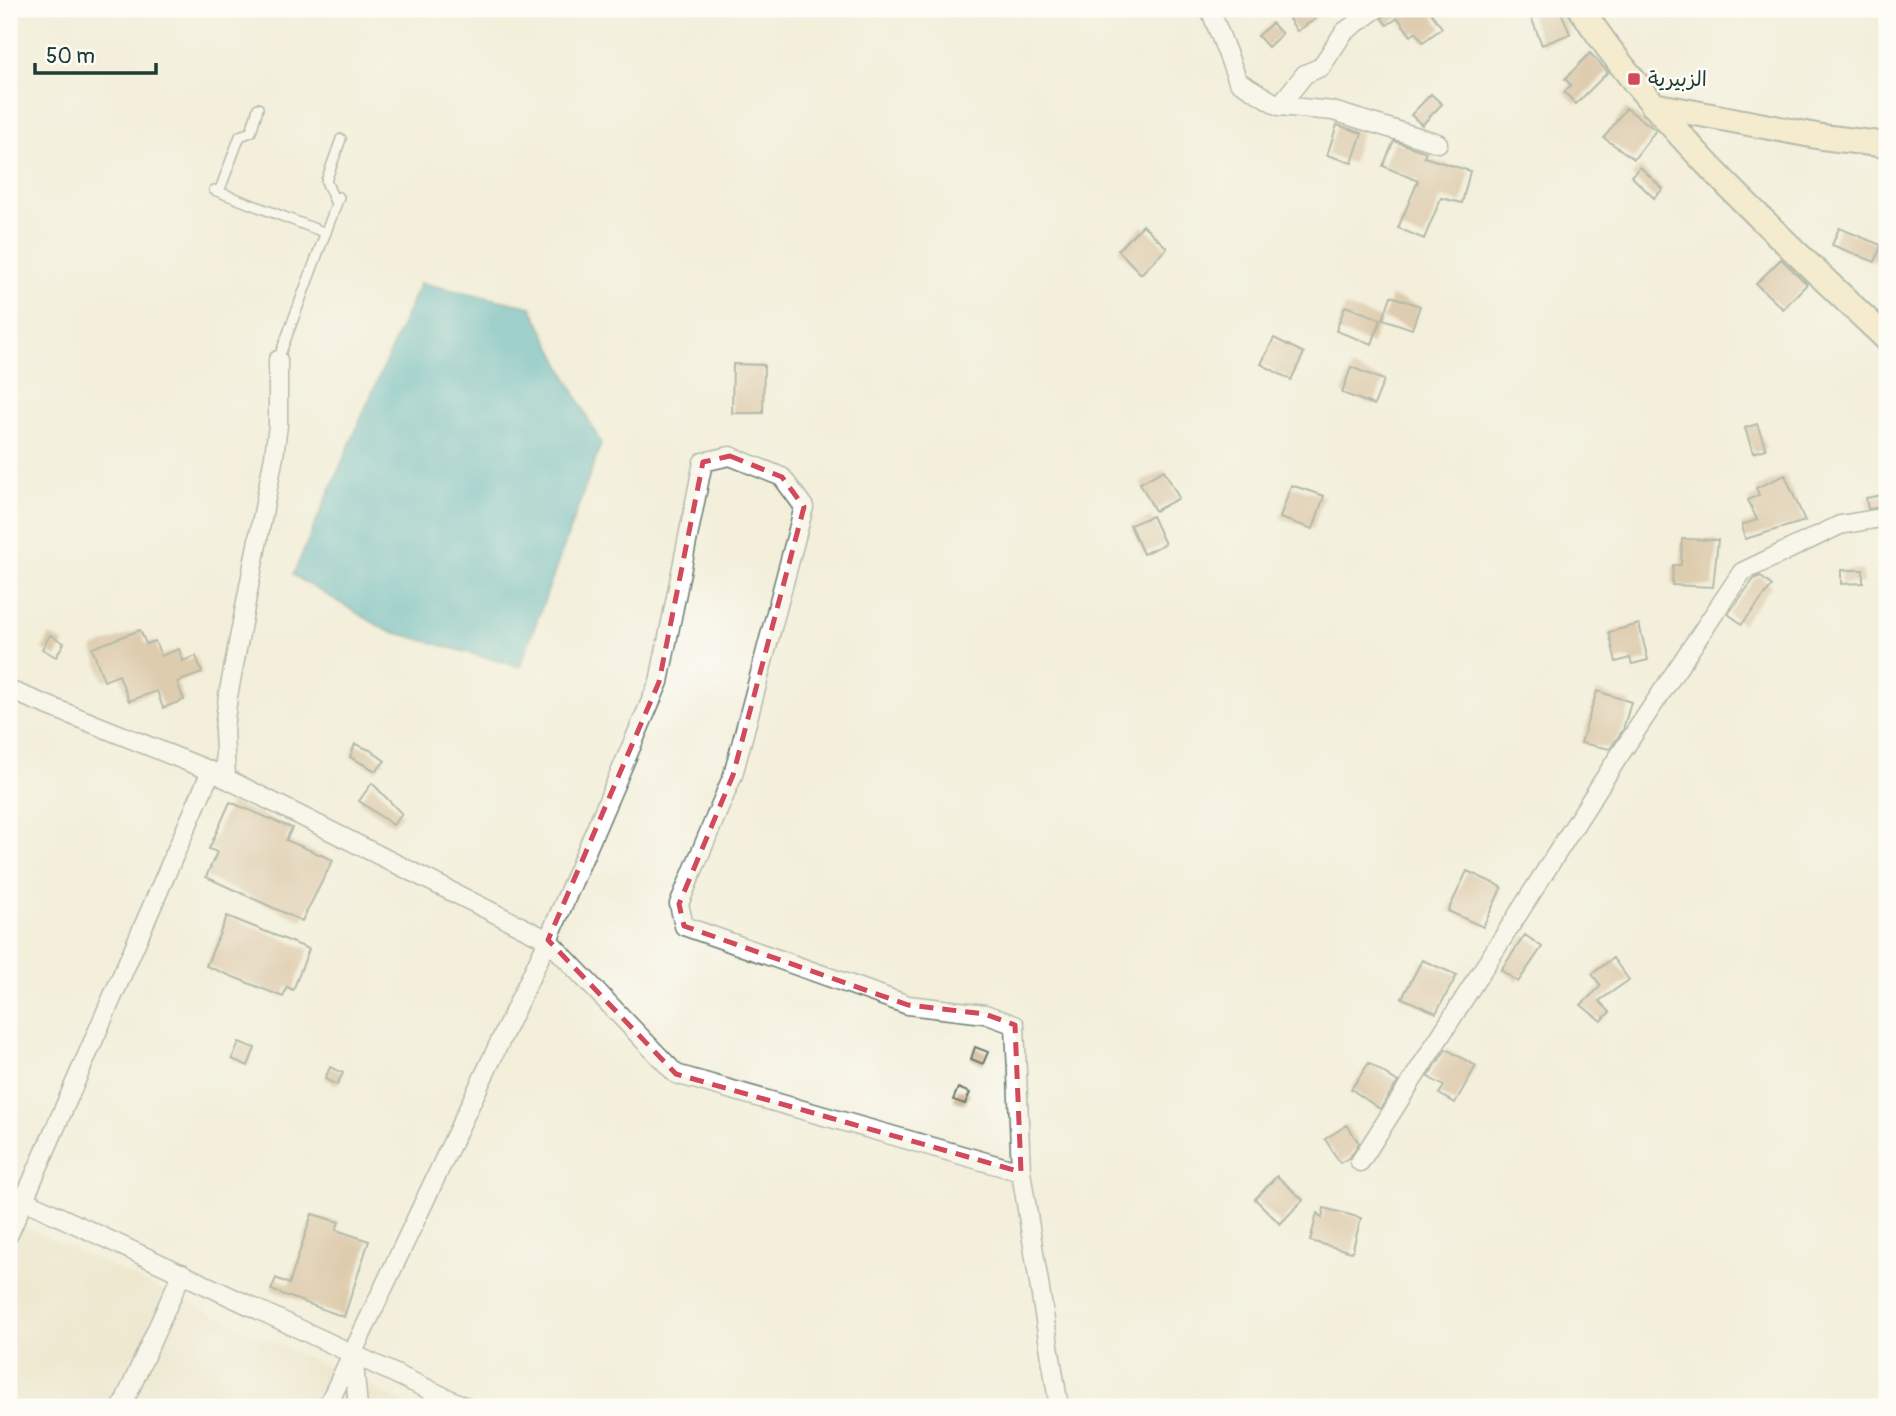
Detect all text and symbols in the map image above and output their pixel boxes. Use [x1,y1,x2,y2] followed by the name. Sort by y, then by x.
[35,32,156,76] scale bar
[46,43,95,70] text: 50 m
[1648,66,1707,93] place label: الزبيرية
[1626,71,1642,87] marker: الزبيرية

